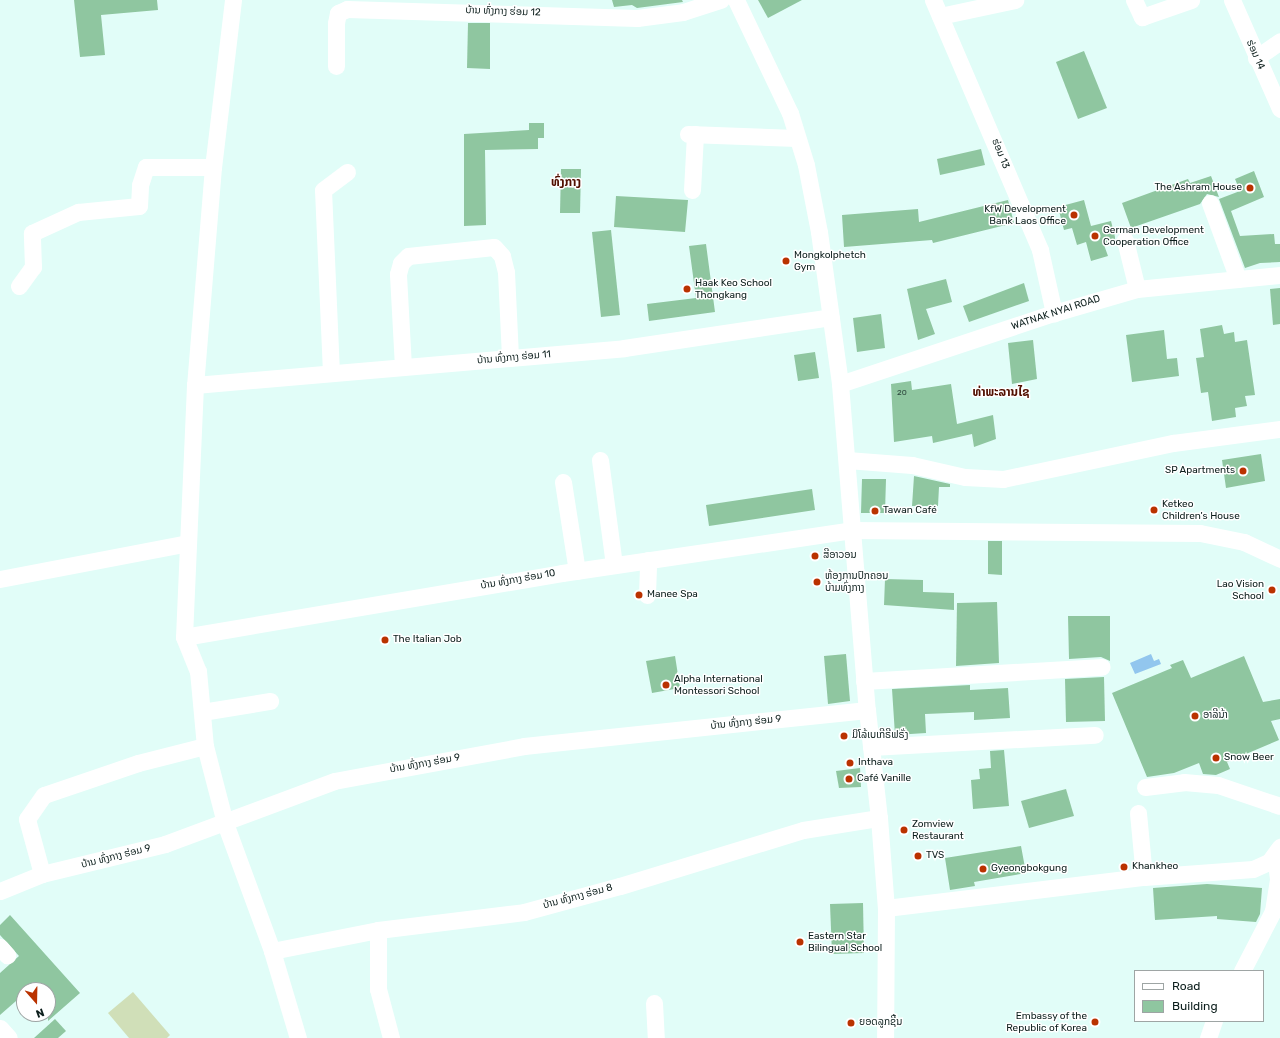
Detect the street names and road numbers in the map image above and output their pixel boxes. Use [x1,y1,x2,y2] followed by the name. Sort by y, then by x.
[465,5,541,19] street label: ບ້ານ ທົ່ງກາງ ຮ່ອມ 12
[1243,38,1267,72] street label: ຮ່ອມ 14
[989,137,1011,171] street label: ຮ່ອມ 13
[1010,293,1102,333] street label: WATNAK NYAI ROAD
[477,349,551,367] street label: ບ້ານ ທົ່ງກາງ ຮ່ອມ 11
[480,567,556,593] street label: ບ້ານ ທົ່ງກາງ ຮ່ອມ 10
[710,713,782,733] street label: ບ້ານ ທົ່ງກາງ ຮ່ອມ 9
[389,752,461,776] street label: ບ້ານ ທົ່ງກາງ ຮ່ອມ 9
[80,843,152,871] street label: ບ້ານ ທົ່ງກາງ ຮ່ອມ 9
[542,882,614,912] street label: ບ້ານ ທົ່ງກາງ ຮ່ອມ 8

